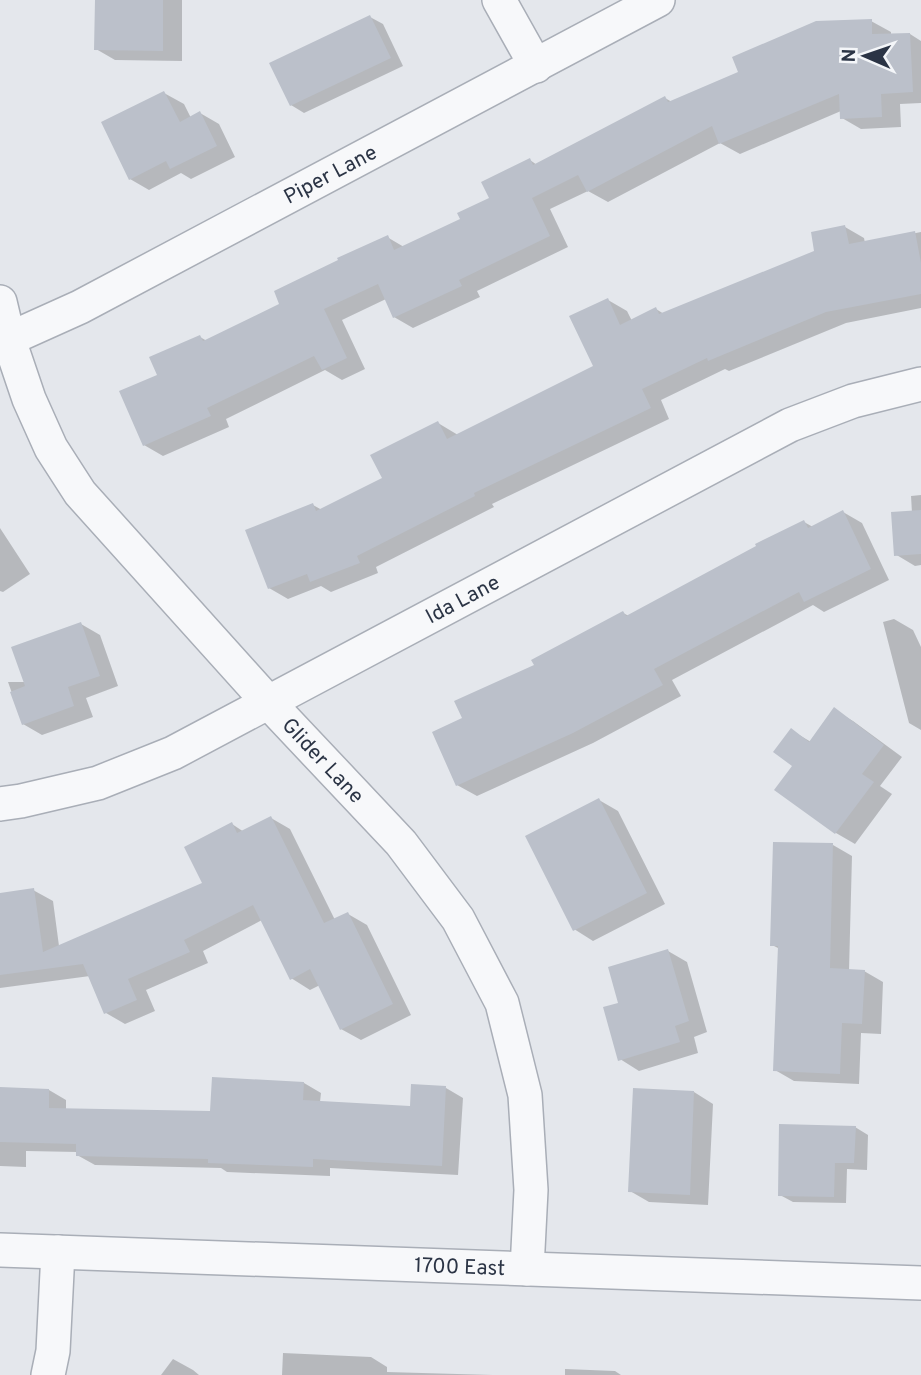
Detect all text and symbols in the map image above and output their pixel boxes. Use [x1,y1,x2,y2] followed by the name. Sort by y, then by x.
[830,21,900,91] north arrow
[838,48,862,63] text: N
[280,140,382,211] street label: Piper Lane
[421,570,505,631] street label: Ida Lane
[275,713,369,810] street label: Glider Lane
[414,1253,506,1283] street label: 1700 East

